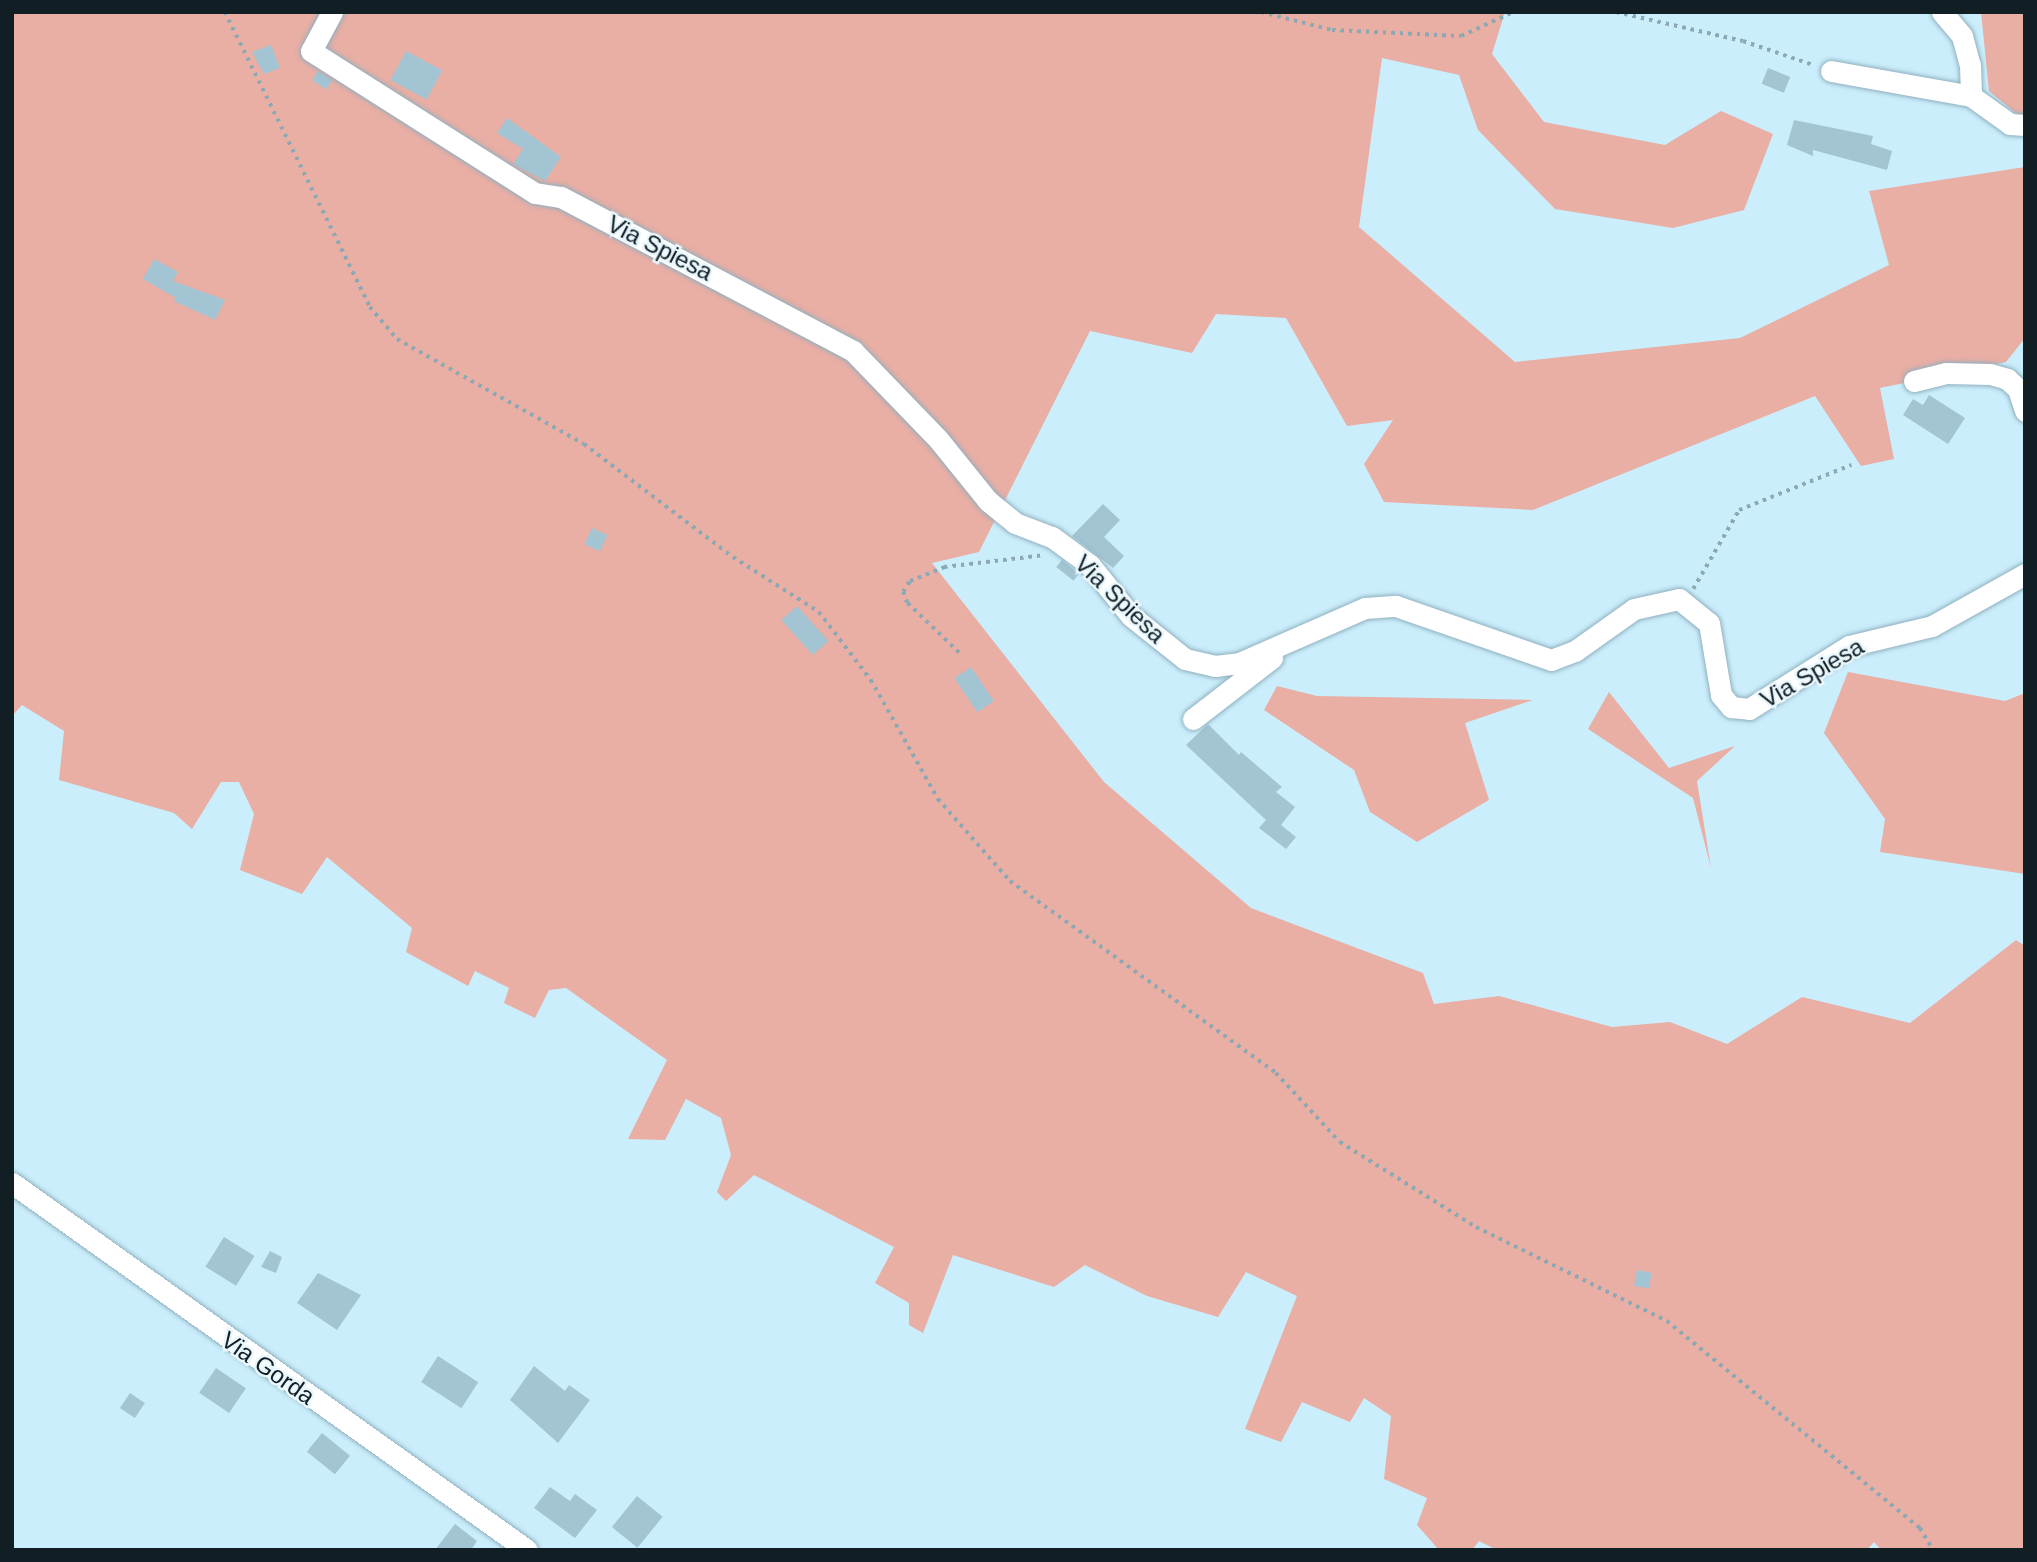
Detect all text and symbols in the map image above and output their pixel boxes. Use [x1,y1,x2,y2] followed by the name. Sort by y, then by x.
[603,209,717,287] street label: Via Spiesa
[1069,549,1171,649] street label: Via Spiesa
[1755,632,1869,714] street label: Via Spiesa
[216,1325,320,1411] street label: Via Gorda

